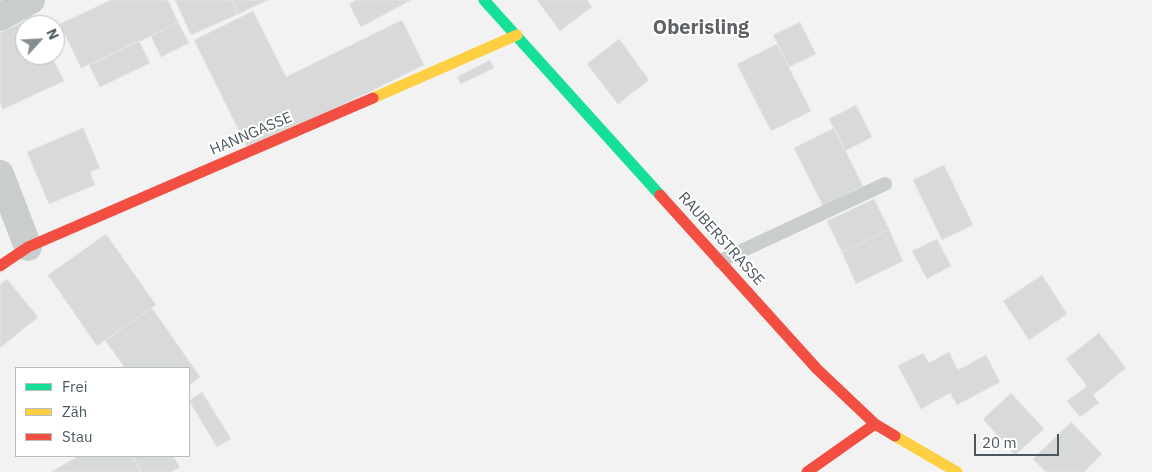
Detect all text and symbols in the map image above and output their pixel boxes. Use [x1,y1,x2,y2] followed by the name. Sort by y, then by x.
[15,15,65,65] north arrow
[653,16,749,40] district label: Oberisling
[42,26,63,42] text: N
[207,109,295,159] street label: HANNGASSE
[674,189,768,289] street label: RAUBERSTRASSE
[15,367,190,457] legend
[62,377,88,396] text: Frei
[62,402,87,421] text: Zäh
[977,424,1062,456] scale bar
[62,427,93,446] text: Stau
[982,433,1017,452] text: 20 m

